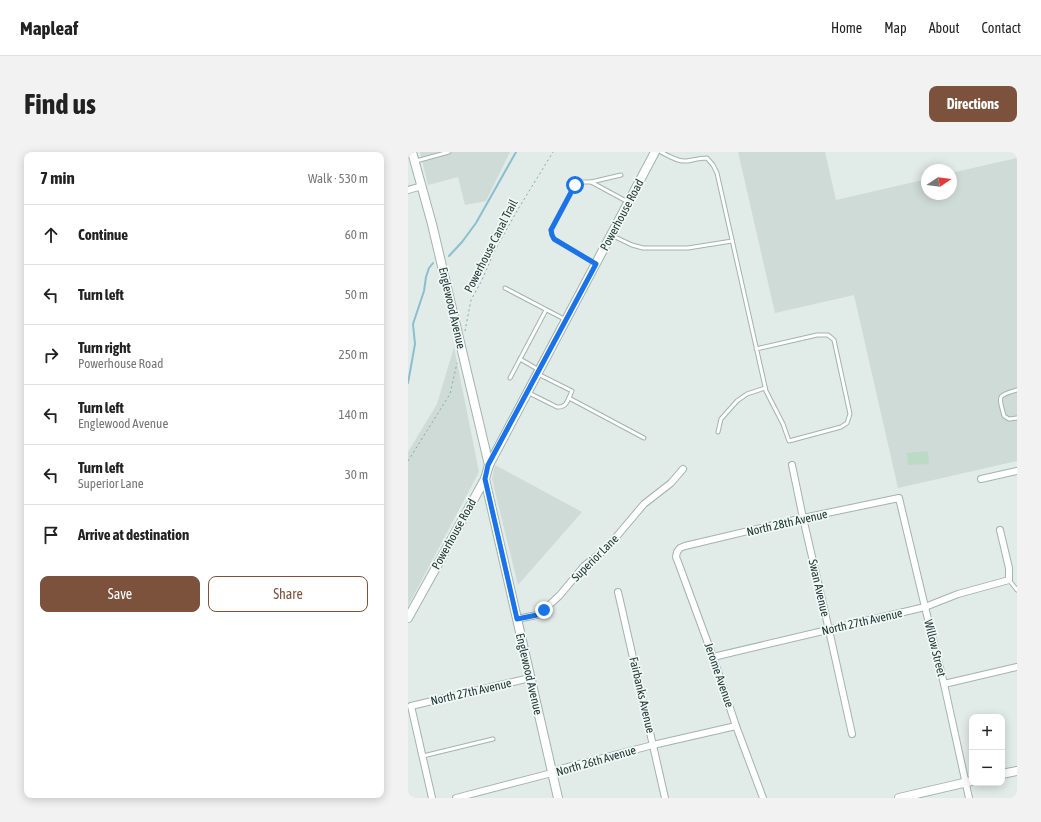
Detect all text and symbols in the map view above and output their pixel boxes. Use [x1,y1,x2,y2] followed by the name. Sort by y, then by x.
[20,17,78,39] text: Mapleaf
[831,20,862,36] text: Home
[884,20,907,36] text: Map
[929,20,960,36] text: About
[982,20,1021,36] text: Contact
[929,86,1017,122] button: Directions
[24,88,96,120] text: Find us
[921,164,957,200] north arrow
[40,168,75,188] text: 7 min
[308,171,368,186] text: Walk · 530 m
[566,176,584,194] route start
[597,177,647,253] street label: Powerhouse Road
[462,196,521,295] street label: Powerhouse Canal Trail
[40,224,62,246] icon: ahead
[78,226,128,243] text: Continue
[345,227,368,242] text: 60 m
[436,266,468,350] street label: Englewood Avenue
[40,284,62,306] icon: left
[78,286,124,303] text: Turn left
[345,287,368,302] text: 50 m
[78,339,131,356] text: Turn right
[40,344,62,366] icon: right
[339,347,368,362] text: 250 m
[78,356,163,371] text: Powerhouse Road
[78,399,124,416] text: Turn left
[40,404,62,426] icon: left
[339,407,368,422] text: 140 m
[78,416,168,431] text: Englewood Avenue
[78,459,124,476] text: Turn left
[40,464,62,486] icon: left
[345,467,368,482] text: 30 m
[78,476,144,491] text: Superior Lane
[429,496,479,572] street label: Powerhouse Road
[745,507,829,539] street label: North 28th Avenue
[40,524,62,546] icon: arrive
[78,526,189,543] text: Arrive at destination
[569,532,621,584] street label: Superior Lane
[806,558,832,618] street label: Swan Avenue
[40,576,200,612] button: Save
[208,576,368,612] button: Share
[535,601,553,619] route end
[820,606,904,638] street label: North 27th Avenue
[921,618,949,679] street label: Willow Street
[513,632,545,716] street label: Englewood Avenue
[701,641,737,709] street label: Jerome Avenue
[626,655,658,735] street label: Fairbanks Avenue
[429,676,513,708] street label: North 27th Avenue
[969,714,1005,786] map controls
[969,714,1005,750] button: +
[554,743,638,779] street label: North 26th Avenue
[969,750,1005,786] button: −

